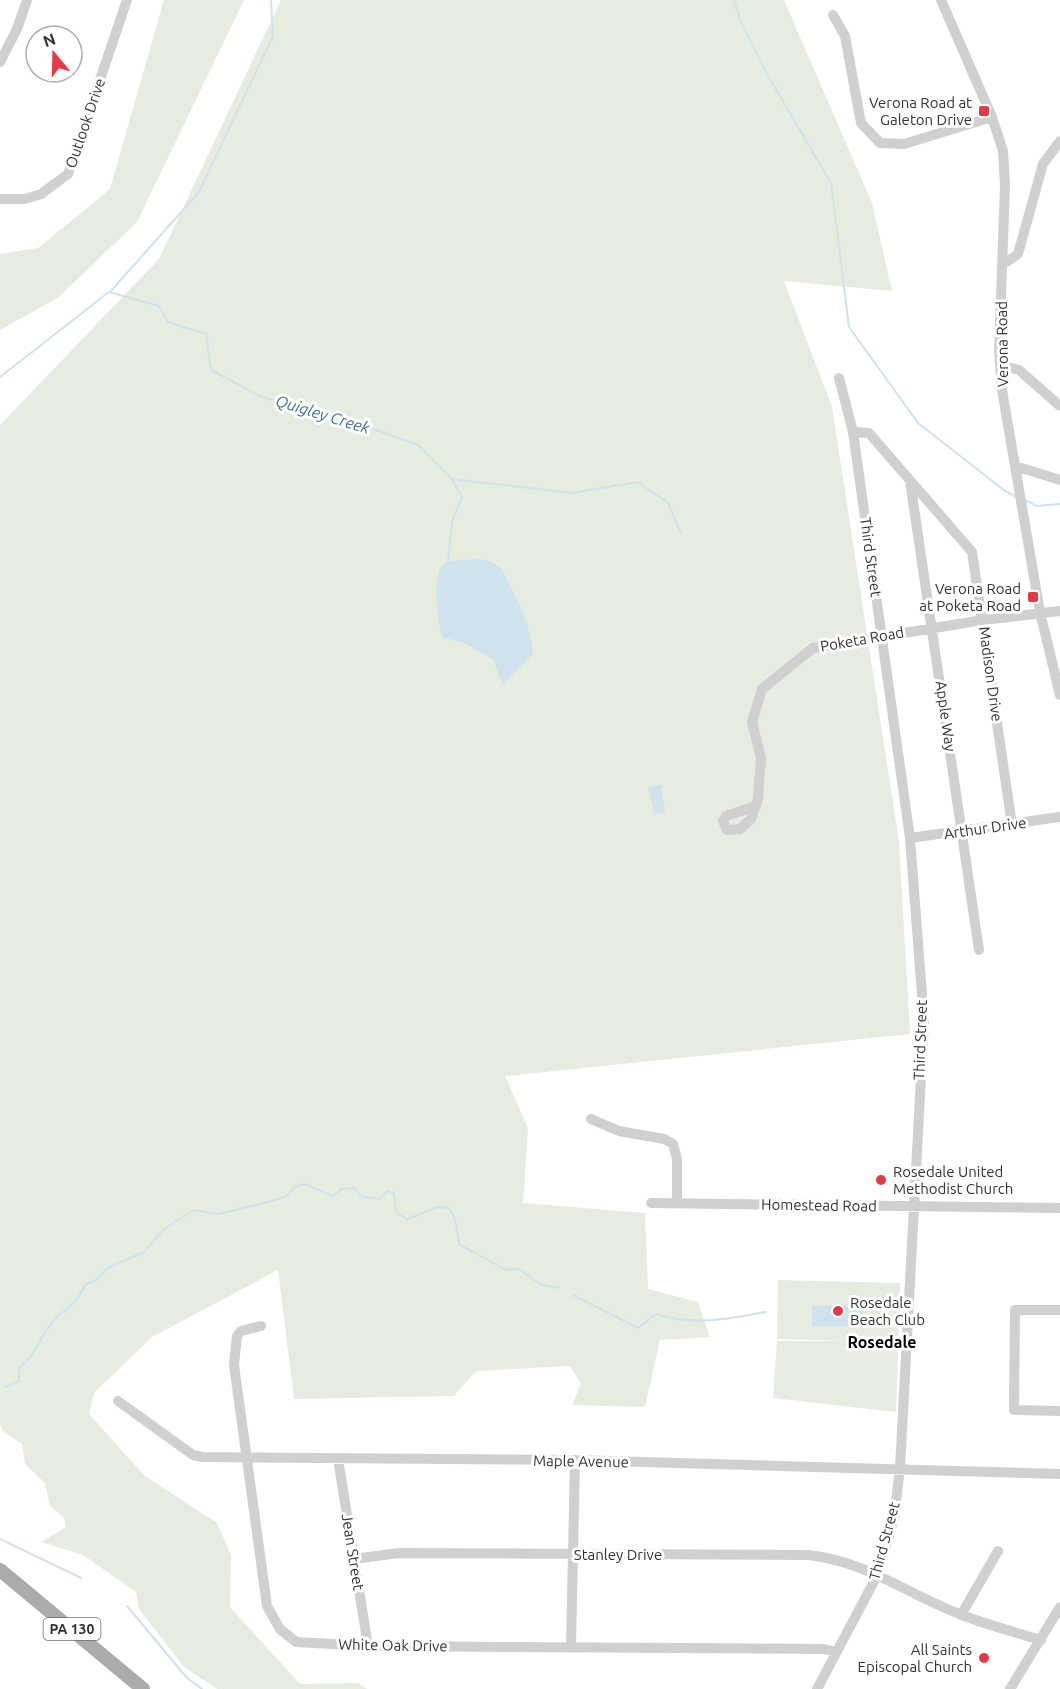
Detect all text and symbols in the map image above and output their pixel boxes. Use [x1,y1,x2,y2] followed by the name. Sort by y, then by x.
[24,24,84,84] north arrow
[41,29,58,50] text: N
[62,76,108,170] street label: Outlook Drive
[869,94,972,128] place label: Verona Road at Galeton Drive
[977,104,991,118] marker: Verona Road at Galeton Drive
[993,301,1011,387] street label: Verona Road
[273,391,373,438] water label: Quigley Creek
[857,516,885,598] street label: Third Street
[919,580,1021,614] place label: Verona Road at Poketa Road
[1026,590,1040,604] marker: Verona Road at Poketa Road
[819,623,905,655] street label: Poketa Road
[976,625,1006,723] street label: Madison Drive
[933,679,959,753] street label: Apple Way
[943,814,1027,842] street label: Arthur Drive
[910,999,930,1080] street label: Third Street
[893,1163,1013,1197] place label: Rosedale United Methodist Church
[874,1173,888,1187] marker: Rosedale United Methodist Church
[761,1195,877,1215] street label: Homestead Road
[850,1294,925,1328] place label: Rosedale Beach Club
[831,1304,845,1318] marker: Rosedale Beach Club
[848,1333,916,1351] district label: Rosedale
[533,1452,629,1470] street label: Maple Avenue
[865,1500,903,1582] street label: Third Street
[339,1513,367,1592] street label: Jean Street
[574,1546,662,1563] street label: Stanley Drive
[44,1618,100,1640] road number: PA 130
[338,1636,448,1654] street label: White Oak Drive
[858,1641,972,1675] place label: All Saints Episcopal Church
[977,1651,991,1665] marker: All Saints Episcopal Church

